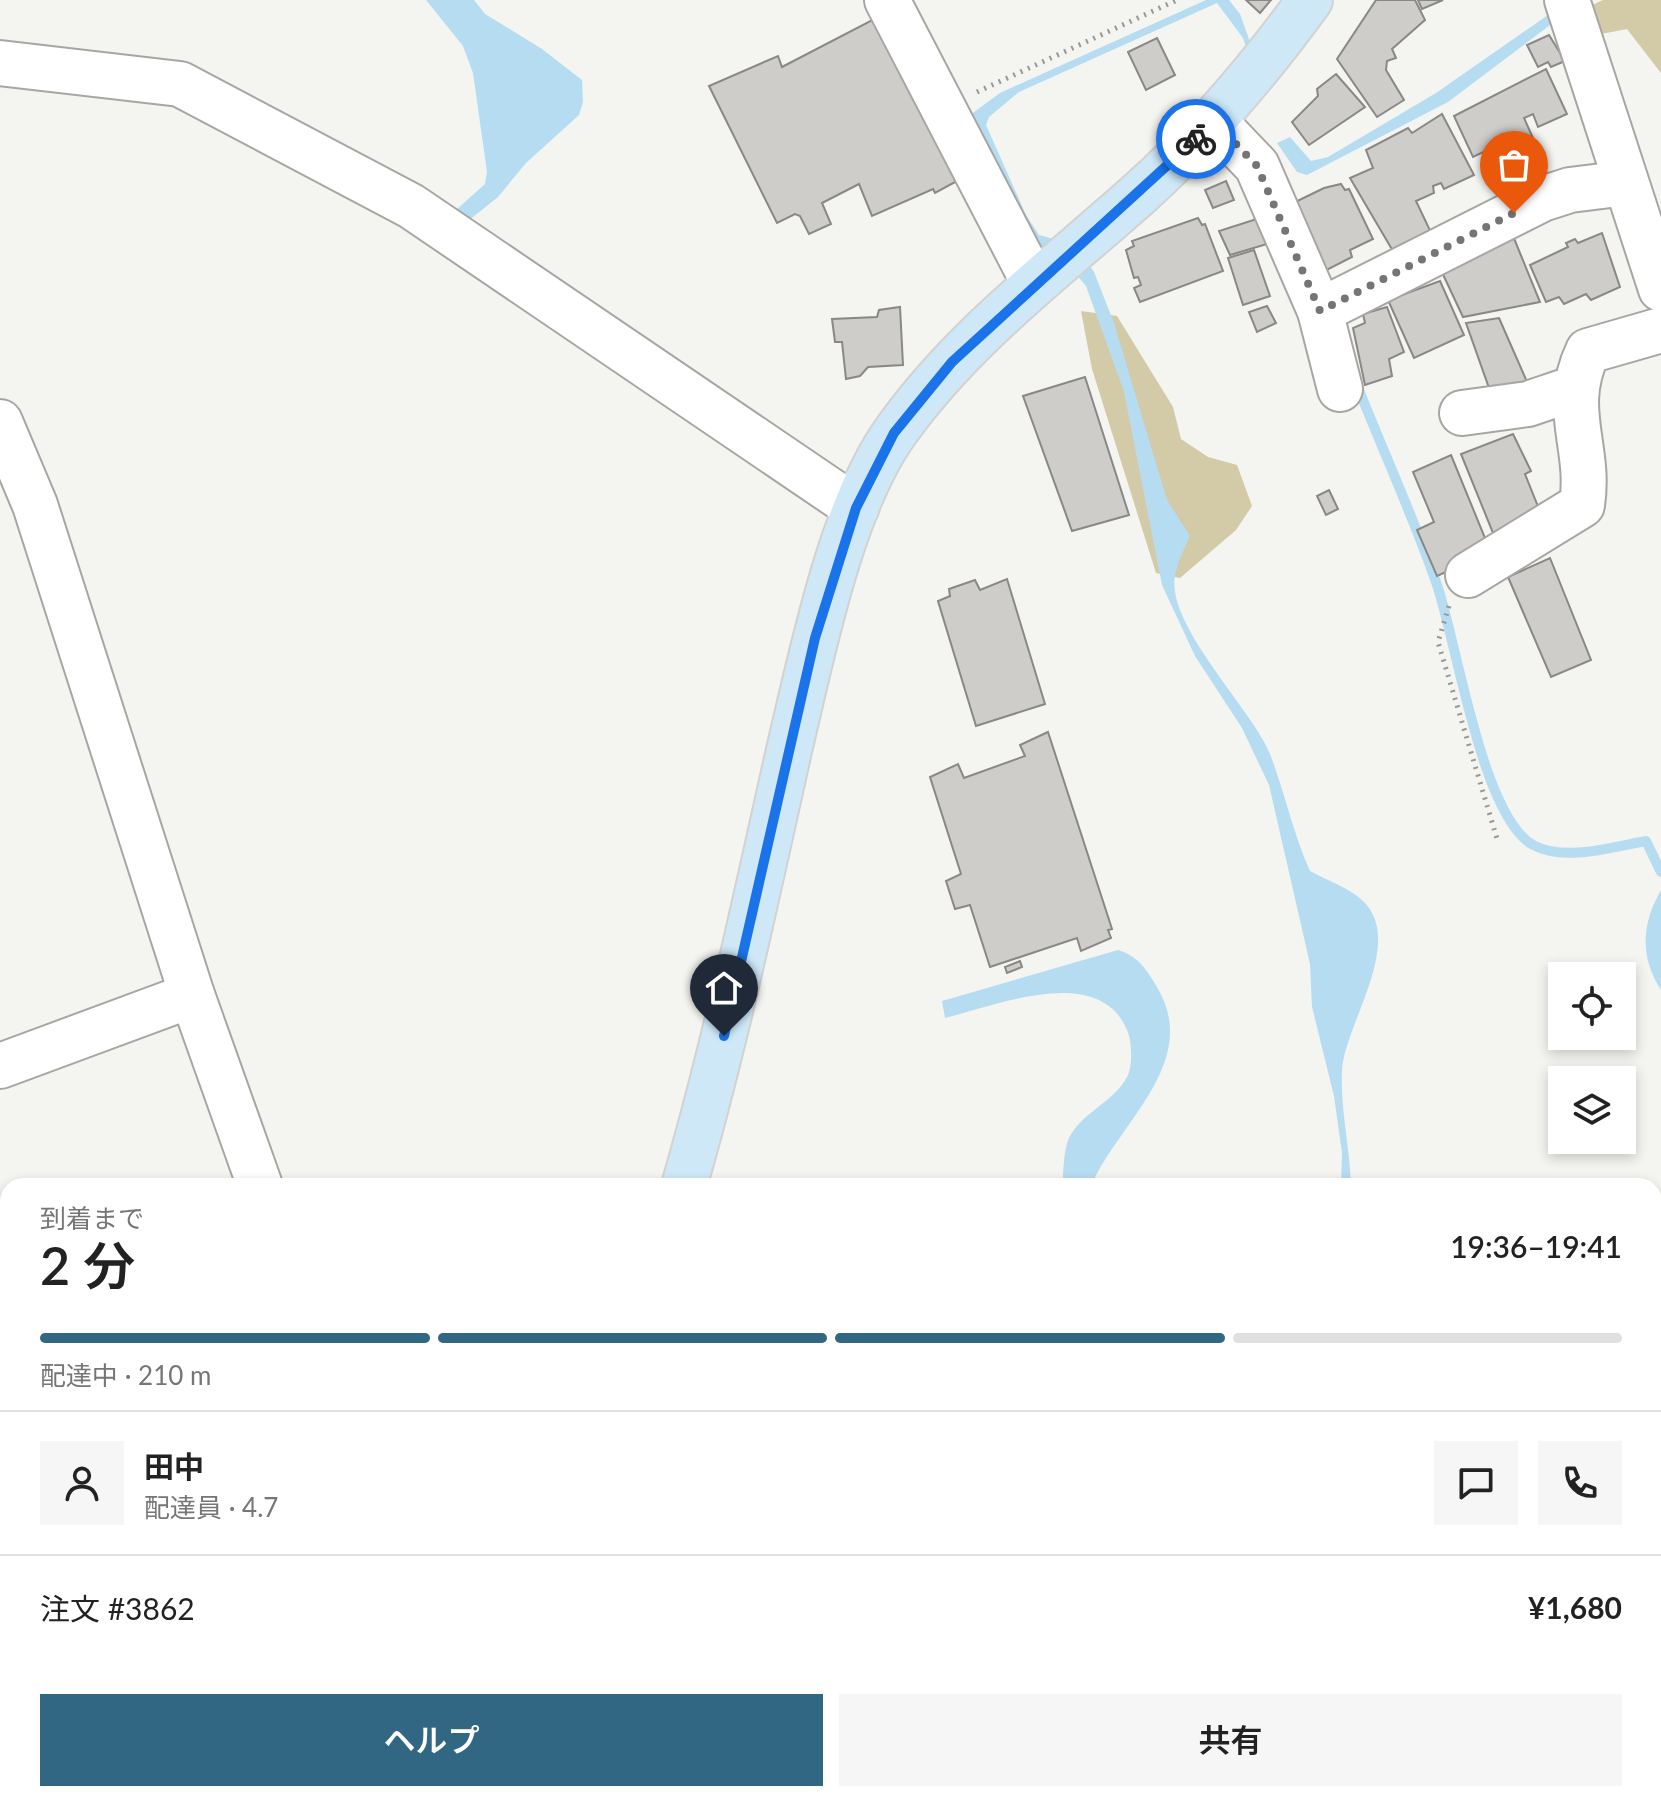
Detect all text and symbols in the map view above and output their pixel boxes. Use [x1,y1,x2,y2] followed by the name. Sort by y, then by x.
[1156,99,1236,179] courier
[1174,117,1218,161] icon: bike
[1480,131,1548,213] pin
[1492,143,1536,187] icon: bag
[690,954,758,1036] pin
[1548,962,1636,1154] map controls
[1548,962,1636,1050] button: locate
[702,966,746,1010] icon: home
[1548,1066,1636,1154] button: layers
[40,1202,144,1234] text: 到着まで
[1450,1228,1622,1264] text: 19:36–19:41
[40,1234,135,1296] text: 2 分
[40,1359,211,1391] text: 配達中 · 210 m
[40,1441,124,1525] button: person
[1434,1441,1518,1525] button: chat
[1538,1441,1622,1525] button: phone
[144,1448,204,1484] text: 田中
[144,1491,278,1523] text: 配達員 · 4.7
[1528,1589,1622,1625] text: ¥1,680
[40,1590,195,1626] text: 注文 #3862
[40,1694,823,1786] button: ヘルプ
[839,1694,1622,1786] button: 共有

